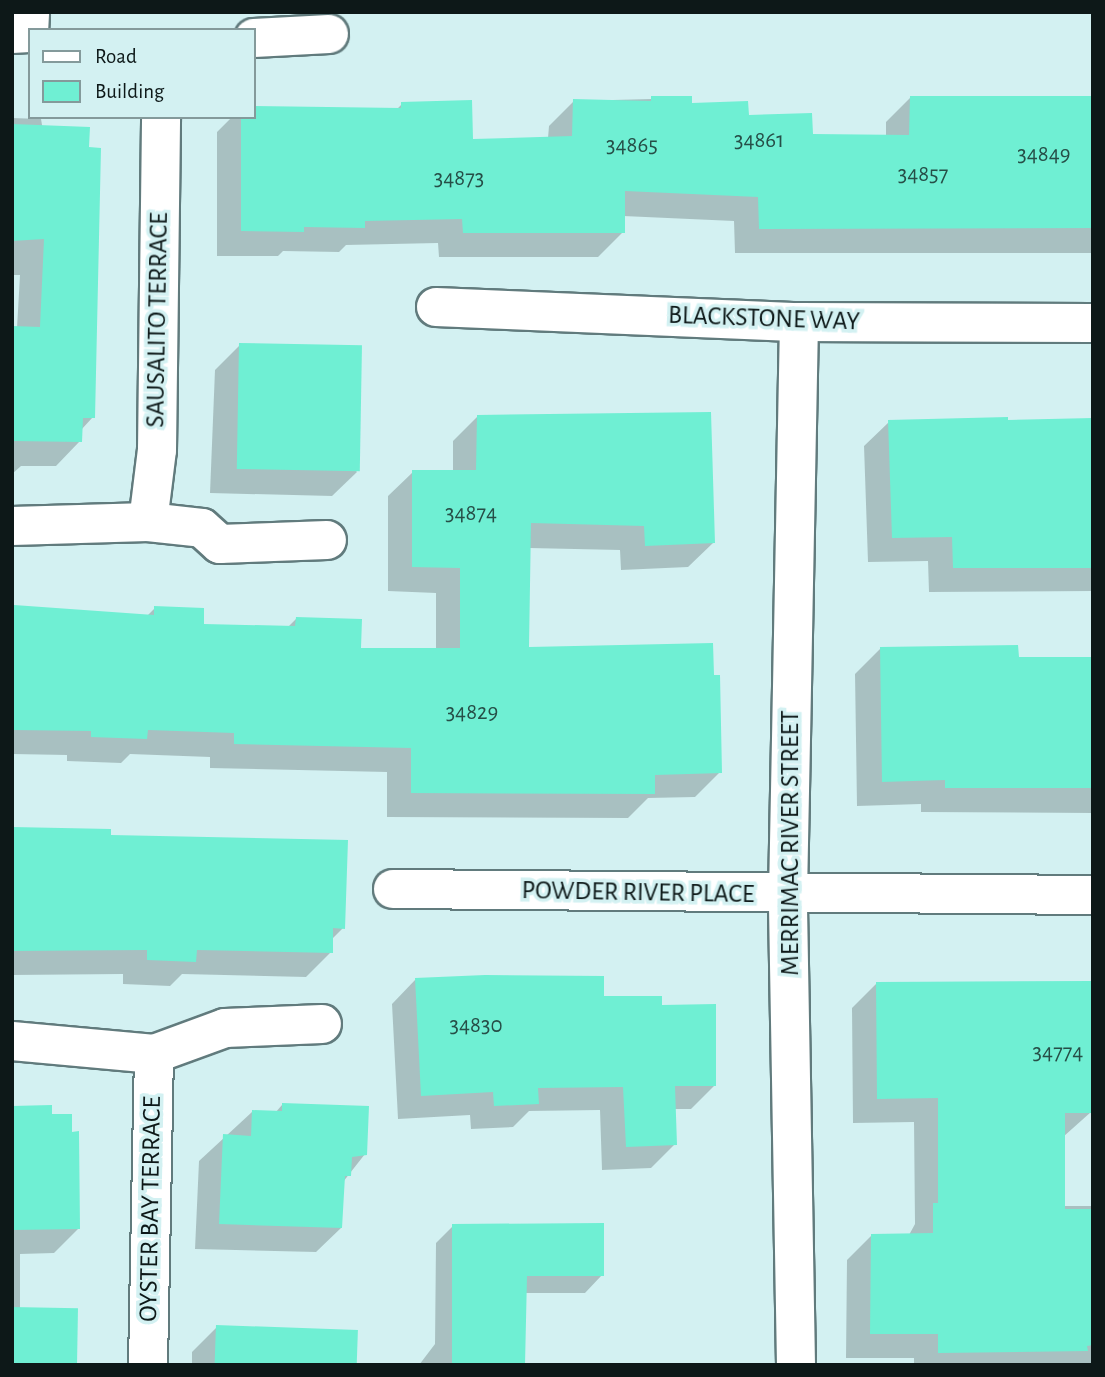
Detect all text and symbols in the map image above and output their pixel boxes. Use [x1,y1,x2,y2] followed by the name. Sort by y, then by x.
[28,28,256,119] legend
[95,46,137,67] text: Road
[95,81,164,102] text: Building
[734,127,784,155] house number: 34861
[606,132,658,160] house number: 34865
[1017,141,1071,169] house number: 34849
[898,161,948,189] house number: 34857
[434,165,484,193] house number: 34873
[141,212,175,428] street label: SAUSALITO TERRACE
[668,300,860,338] street label: BLACKSTONE WAY
[445,500,497,528] house number: 34874
[446,699,498,727] house number: 34829
[775,710,807,976] street label: MERRIMAC RIVER STREET
[521,875,755,911] street label: POWDER RIVER PLACE
[449,1012,503,1040] house number: 34830
[1033,1039,1083,1067] house number: 34774
[133,1096,169,1322] street label: OYSTER BAY TERRACE

